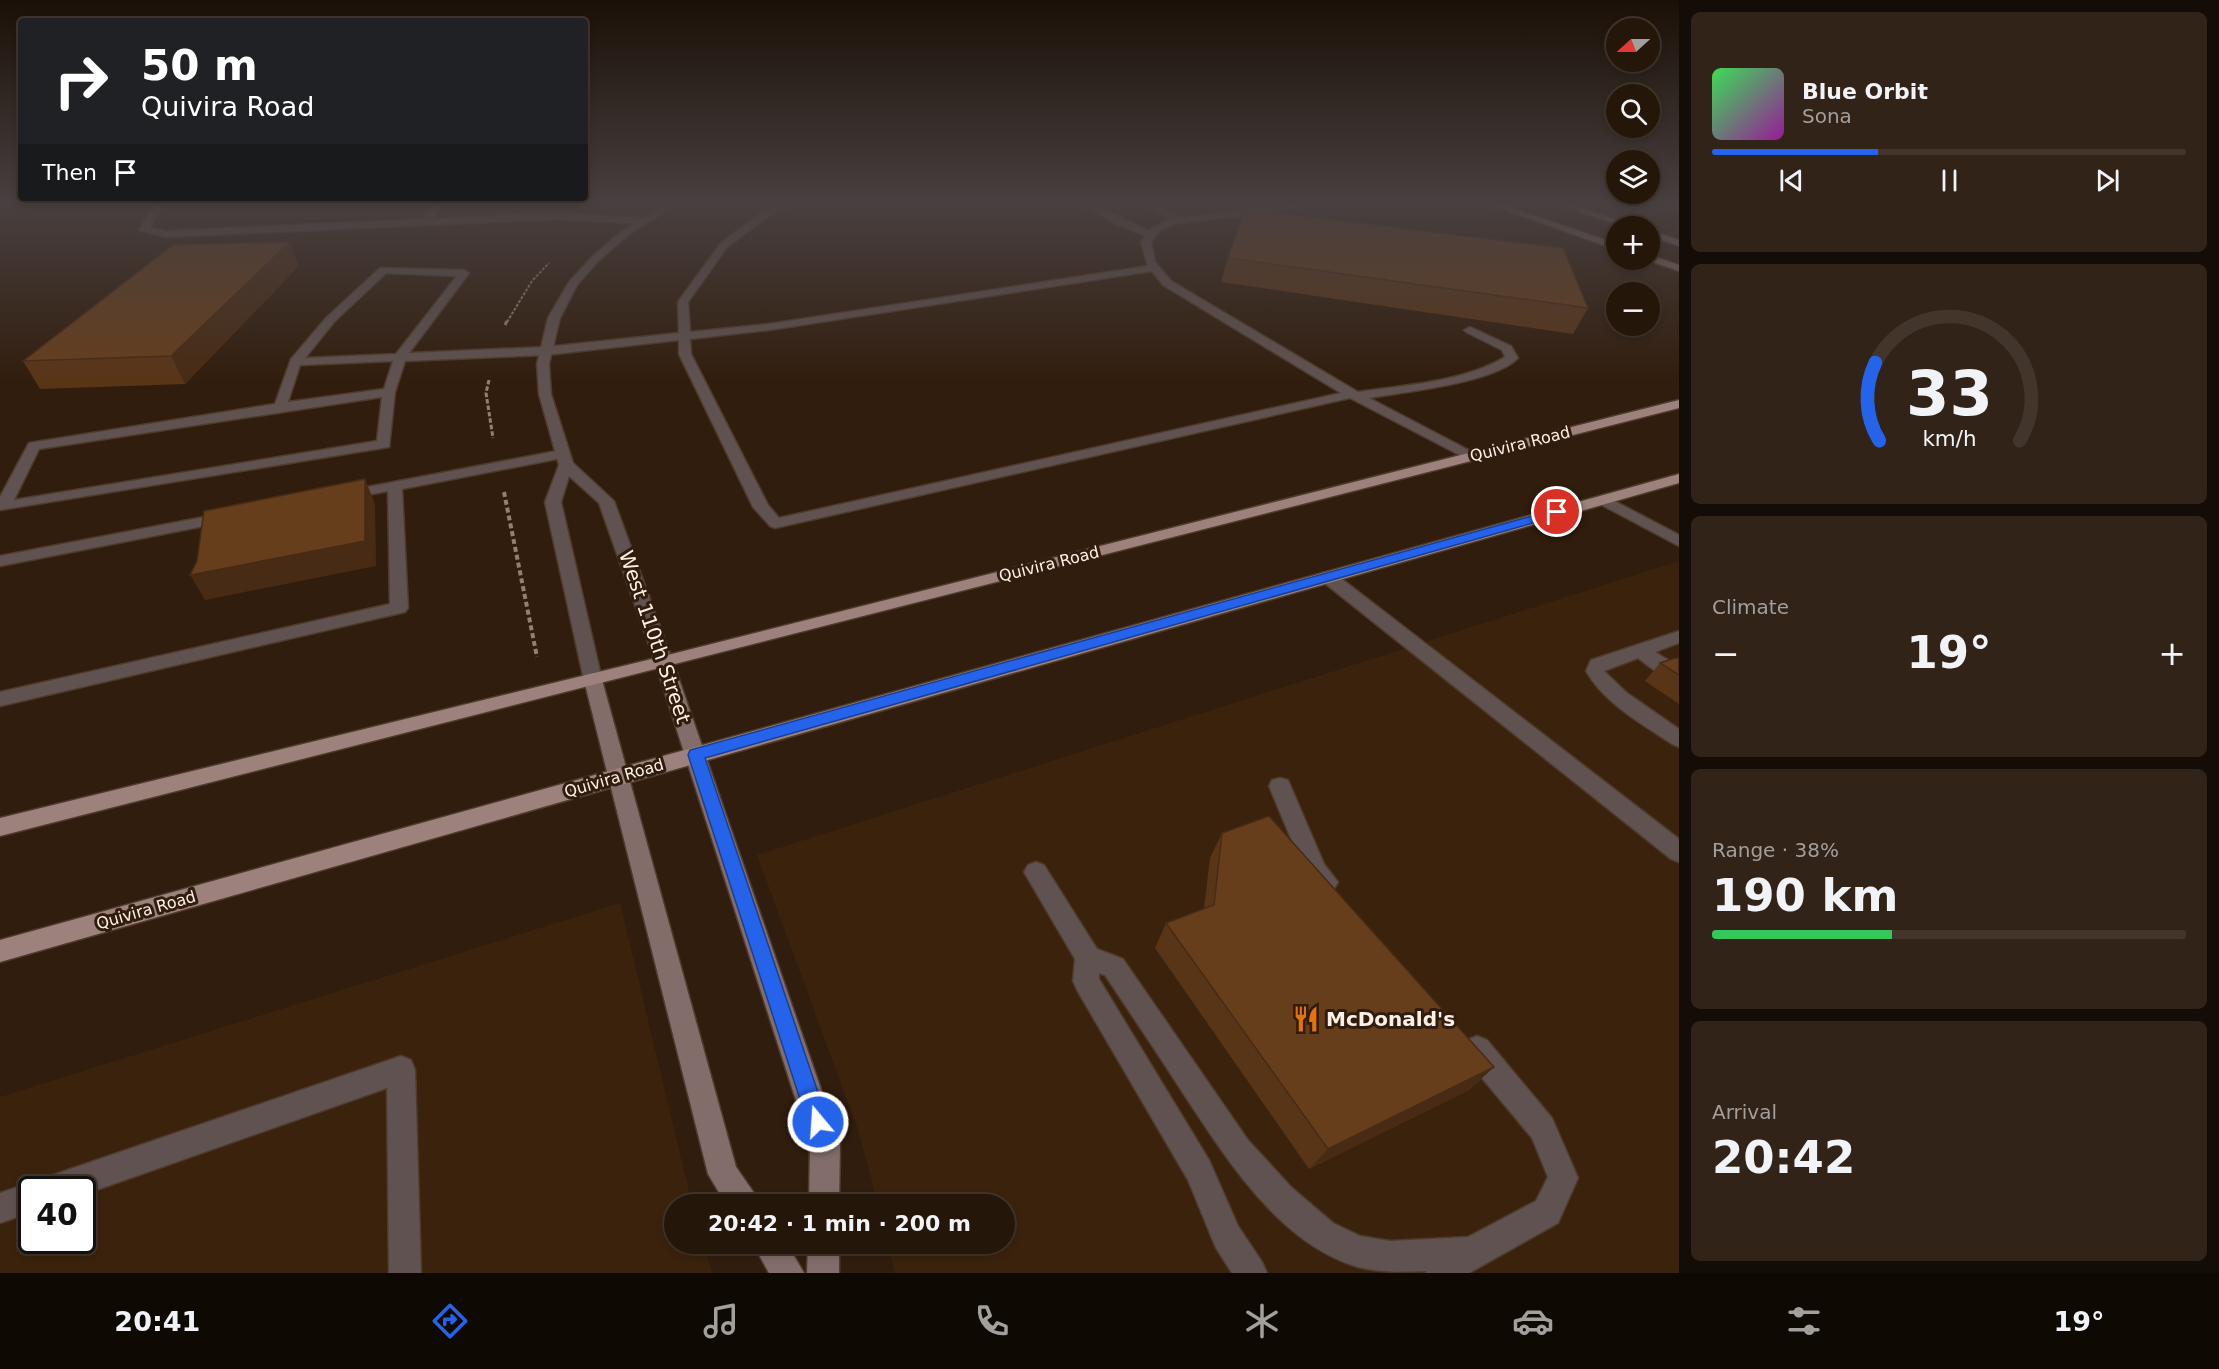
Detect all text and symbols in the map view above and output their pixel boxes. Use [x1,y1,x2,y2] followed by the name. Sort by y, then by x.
[1606,18,1660,72] north arrow
[1606,18,1660,336] map controls
[141,41,258,90] text: 50 m
[42,42,120,120] icon: right
[1802,79,1928,104] text: Blue Orbit
[1606,84,1660,138] button: search
[141,91,314,122] text: Quivira Road
[1802,104,1852,128] text: Sona
[1606,150,1660,204] button: layers
[109,156,142,189] icon: arrive
[42,160,97,185] text: Then
[1775,164,1808,197] icon: previous
[1933,164,1966,197] icon: pause
[2091,164,2124,197] icon: next
[1606,216,1660,270] button: +
[1606,282,1660,336] button: −
[1906,357,1992,430] text: 33
[1468,422,1572,466] street label: Quivira Road
[1922,427,1976,452] text: km/h
[1531,486,1582,537] pin
[1540,495,1573,528] icon: arrive
[997,542,1101,586] street label: Quivira Road
[614,547,696,727] street label: West 110th Street
[1712,595,1789,619] text: Climate
[1906,626,1992,679] text: 19°
[1712,634,1740,673] text: −
[2158,634,2186,673] text: +
[562,755,666,801] street label: Quivira Road
[1712,838,1839,862] text: Range · 38%
[1712,869,1898,922] text: 190 km
[94,887,198,933] street label: Quivira Road
[1291,1004,1321,1034] restaurant icon: McDonald's
[1326,1007,1455,1031] place label: McDonald's
[786,1090,850,1154] position arrow
[1712,1100,1777,1124] text: Arrival
[1712,1131,1855,1184] text: 20:42
[18,1176,96,1254] speed limit sign: 40
[708,1211,971,1236] text: 20:42 · 1 min · 200 m
[429,1300,471,1342] icon: directions
[700,1300,742,1342] icon: music
[971,1300,1013,1342] icon: phone
[1241,1300,1283,1342] icon: climate
[1512,1300,1554,1342] icon: car
[1783,1300,1825,1342] icon: filters
[114,1306,200,1337] text: 20:41
[2053,1306,2105,1337] text: 19°

